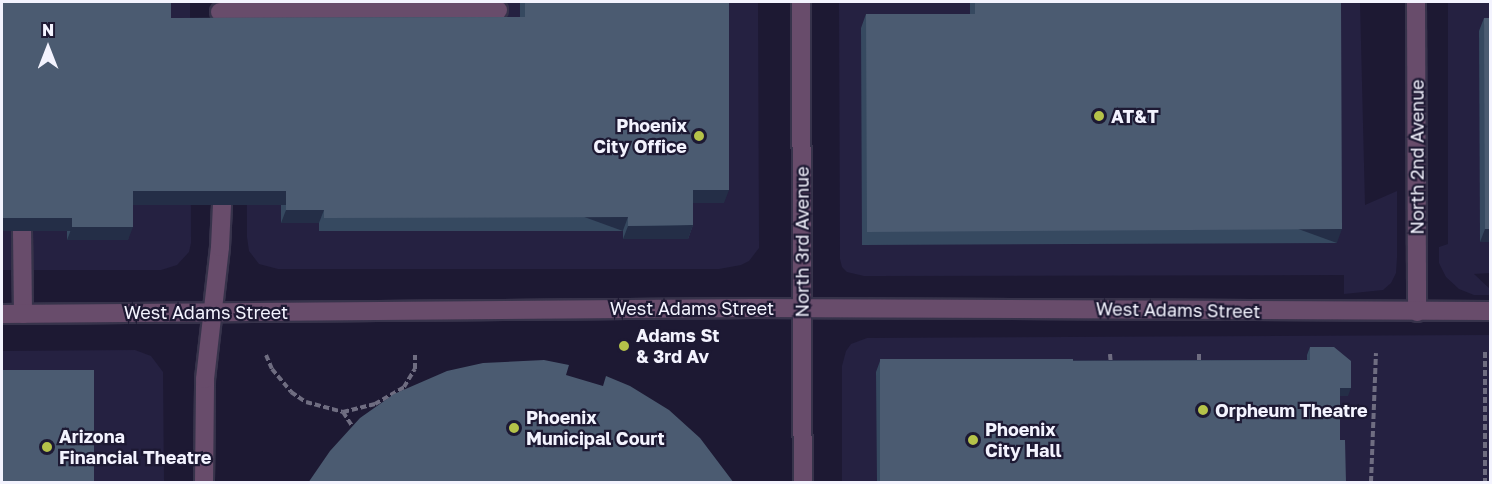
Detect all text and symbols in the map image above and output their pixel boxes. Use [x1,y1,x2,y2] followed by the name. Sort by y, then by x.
[18,18,78,78] north arrow
[42,20,54,40] text: N
[1406,79,1428,235] street label: North 2nd Avenue
[1111,105,1159,127] place label: AT&T
[1092,109,1106,123] marker: AT&T
[593,115,687,158] place label: Phoenix City Office
[692,129,706,143] marker: Phoenix City Office
[791,166,813,318] street label: North 3rd Avenue
[610,297,774,319] street label: West Adams Street
[1096,298,1260,322] street label: West Adams Street
[124,301,288,323] street label: West Adams Street
[636,325,720,368] place label: Adams St & 3rd Av
[617,339,631,353] marker: Adams St & 3rd Av
[1215,399,1368,421] place label: Orpheum Theatre
[1196,403,1210,417] marker: Orpheum Theatre
[526,407,665,450] place label: Phoenix Municipal Court
[985,419,1062,462] place label: Phoenix City Hall
[507,421,521,435] marker: Phoenix Municipal Court
[59,426,211,468] place label: Arizona Financial Theatre
[966,433,980,447] marker: Phoenix City Hall
[40,440,54,454] marker: Arizona Financial Theatre

